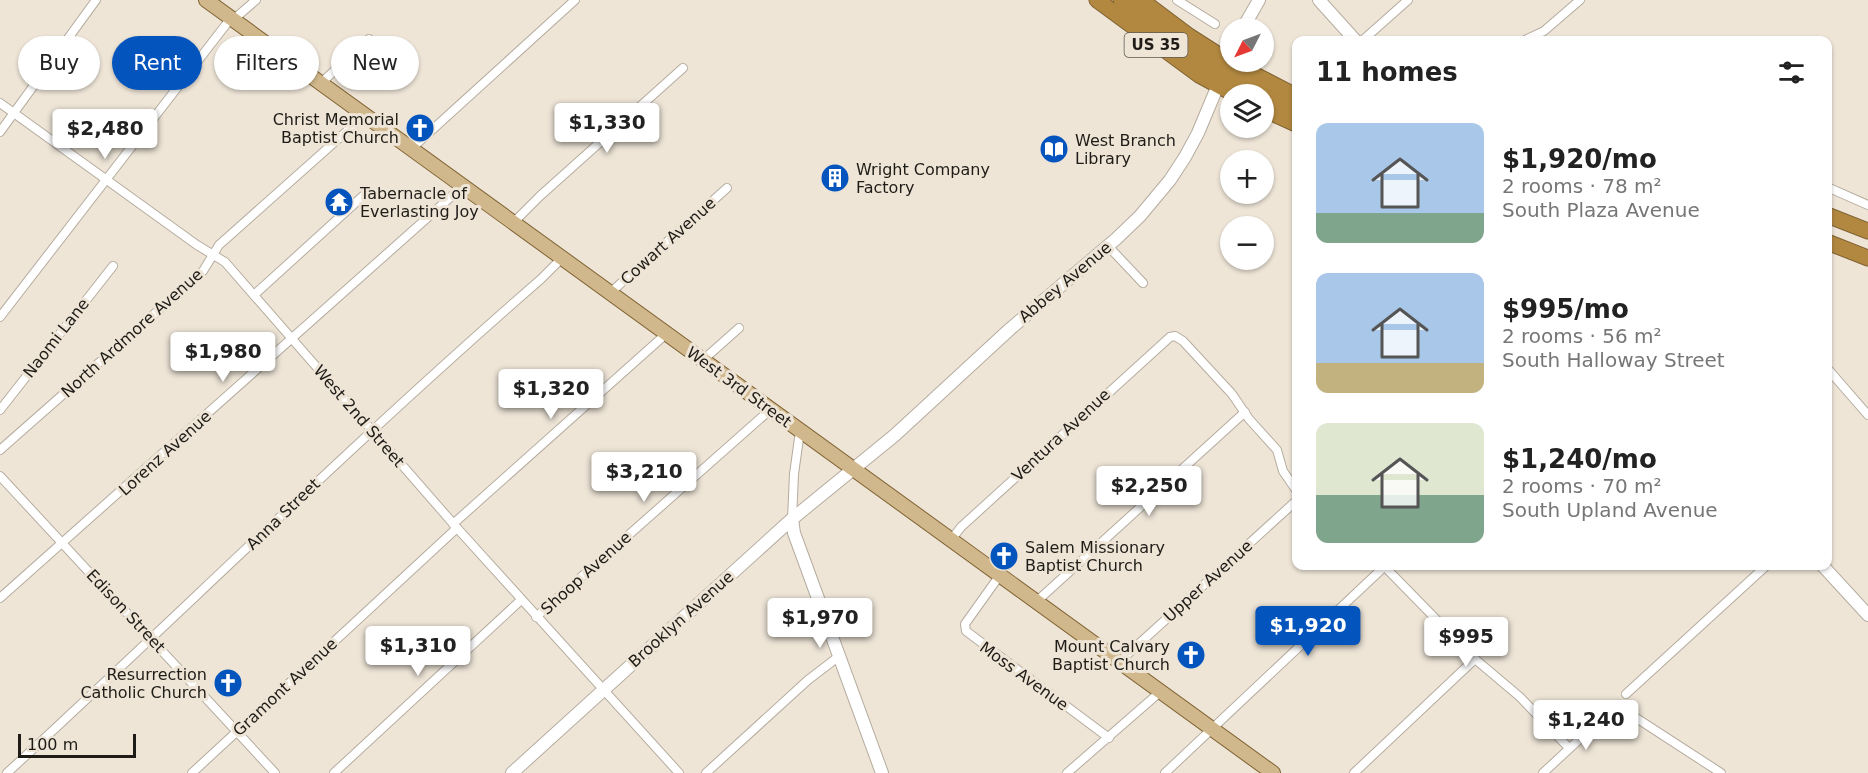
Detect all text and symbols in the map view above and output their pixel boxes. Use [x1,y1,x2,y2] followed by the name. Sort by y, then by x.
[1220,18,1274,72] north arrow
[1220,18,1274,270] map controls
[1124,33,1188,57] road number: US 35
[18,36,100,90] chip: Buy
[112,36,202,90] chip: Rent
[214,36,319,90] chip: Filters
[331,36,419,90] chip: New
[1775,56,1808,89] icon: filters
[1316,57,1458,87] text: 11 homes
[1220,84,1274,138] button: layers
[558,103,656,154] pin: $1,330
[56,109,154,160] pin: $2,480
[273,110,399,147] place label: Christ Memorial Baptist Church
[568,110,646,134] text: $1,330
[404,112,436,144] church icon: Christ Memorial Baptist Church
[66,116,144,140] text: $2,480
[1075,131,1176,168] place label: West Branch Library
[1038,133,1070,165] library icon: West Branch Library
[1502,144,1657,174] text: $1,920/mo
[1364,147,1436,219] icon: home
[1220,150,1274,204] button: +
[856,160,990,197] place label: Wright Company Factory
[819,162,851,194] building icon: Wright Company Factory
[1502,174,1662,198] text: 2 rooms · 78 m²
[359,184,479,221] place label: Tabernacle of Everlasting Joy
[323,186,355,218] temple icon: Tabernacle of Everlasting Joy
[617,193,719,289] street label: Cowart Avenue
[1502,198,1700,222] text: South Plaza Avenue
[1220,216,1274,270] button: −
[1015,238,1115,326] street label: Abbey Avenue
[58,265,206,401] street label: North Ardmore Avenue
[1502,294,1629,324] text: $995/mo
[19,295,93,381] street label: Naomi Lane
[1364,297,1436,369] icon: home
[1502,324,1662,348] text: 2 rooms · 56 m²
[174,332,272,383] pin: $1,980
[184,339,262,363] text: $1,980
[683,343,795,431] street label: West 3rd Street
[1502,348,1725,372] text: South Halloway Street
[310,361,408,471] street label: West 2nd Street
[502,369,600,420] pin: $1,320
[512,376,590,400] text: $1,320
[1008,385,1114,485] street label: Ventura Avenue
[115,407,215,499] street label: Lorenz Avenue
[1502,444,1657,474] text: $1,240/mo
[1364,447,1436,519] icon: home
[595,452,693,503] pin: $3,210
[605,459,683,483] text: $3,210
[1100,466,1198,517] pin: $2,250
[1110,473,1188,497] text: $2,250
[242,474,324,554] street label: Anna Street
[1502,474,1662,498] text: 2 rooms · 70 m²
[1502,498,1718,522] text: South Upland Avenue
[537,528,635,618] street label: Shoop Avenue
[1160,536,1256,626] street label: Upper Avenue
[1025,538,1165,575] place label: Salem Missionary Baptist Church
[988,540,1020,572] church icon: Salem Missionary Baptist Church
[83,566,169,656] street label: Edison Street
[625,567,737,671] street label: Brooklyn Avenue
[771,598,869,649] pin: $1,970
[781,605,859,629] text: $1,970
[1259,606,1357,657] pin: $1,920
[1269,613,1347,637] text: $1,920
[1430,617,1502,668] pin: $995
[1438,624,1494,648] text: $995
[369,626,467,677] pin: $1,310
[379,633,457,657] text: $1,310
[229,634,341,740] street label: Gramont Avenue
[1052,637,1170,674] place label: Mount Calvary Baptist Church
[976,638,1072,714] street label: Moss Avenue
[1175,639,1207,671] church icon: Mount Calvary Baptist Church
[80,665,207,702] place label: Resurrection Catholic Church
[212,667,244,699] church icon: Resurrection Catholic Church
[1537,700,1635,751] pin: $1,240
[1547,707,1625,731] text: $1,240
[18,731,136,758] scale bar
[27,735,78,754] text: 100 m

